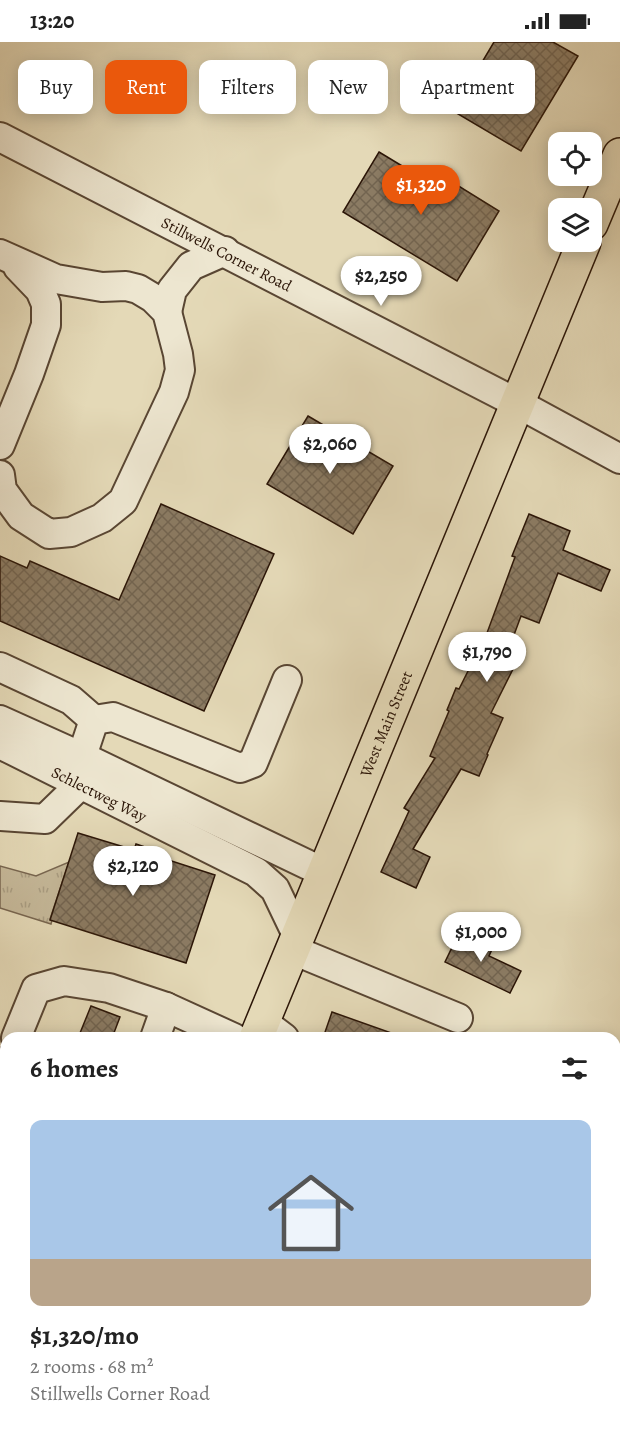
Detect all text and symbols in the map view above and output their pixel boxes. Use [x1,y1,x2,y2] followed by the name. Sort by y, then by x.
[30,6,74,36] text: 13:20
[18,60,93,114] chip: Buy
[105,60,187,114] chip: Rent
[199,60,296,114] chip: Filters
[308,60,388,114] chip: New
[400,60,535,114] chip: Apartment
[548,132,602,252] map controls
[548,132,602,186] button: locate
[372,165,470,216] pin: $1,320
[396,171,446,198] text: $1,320
[548,198,602,252] button: layers
[157,212,296,297] street label: Stillwells Corner Road
[332,256,430,307] pin: $2,250
[355,262,407,289] text: $2,250
[281,424,379,475] pin: $2,060
[303,430,357,457] text: $2,060
[438,632,536,683] pin: $1,790
[462,638,512,665] text: $1,790
[354,668,418,781] street label: West Main Street
[47,761,151,828] street label: Schlectweg Way
[84,846,182,897] pin: $2,120
[107,852,159,879] text: $2,120
[432,912,530,963] pin: $1,000
[455,918,507,945] text: $1,000
[30,1051,119,1086] text: 6 homes
[558,1052,591,1085] icon: filters
[257,1159,365,1267] icon: home
[30,1318,139,1353] text: $1,320/mo
[30,1353,154,1380] text: 2 rooms · 68 m²
[30,1380,210,1407] text: Stillwells Corner Road

